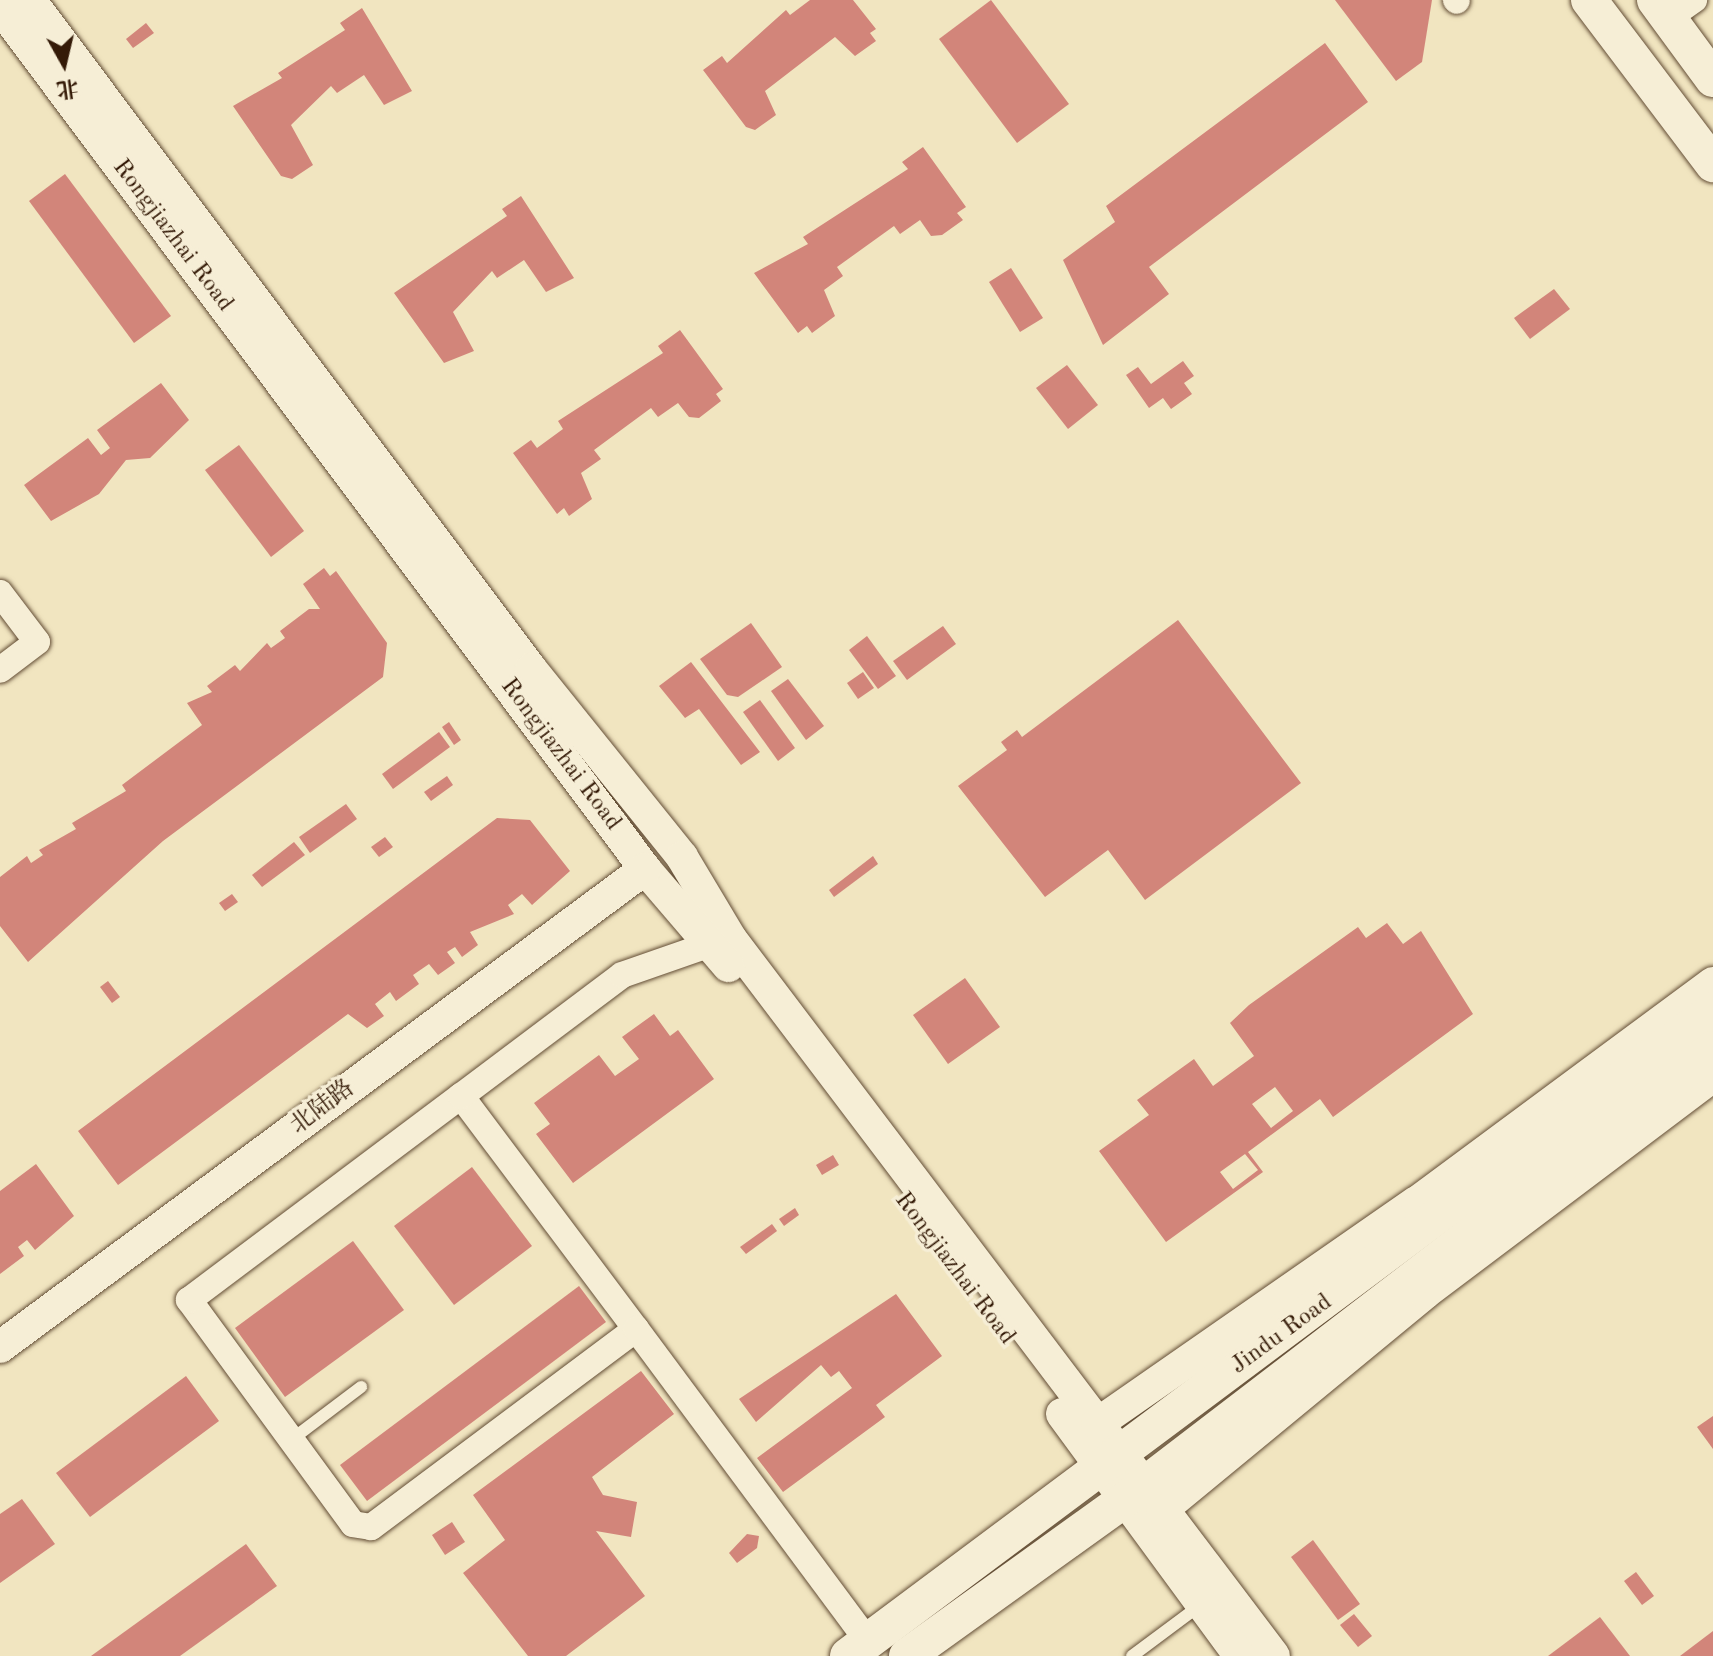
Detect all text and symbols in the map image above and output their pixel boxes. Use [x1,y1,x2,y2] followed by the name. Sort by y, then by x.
[24,24,104,104] north arrow
[55,75,80,100] text: 北
[105,154,239,318] street label: Rongjiazhai Road
[493,673,627,837] street label: Rongjiazhai Road
[286,1075,360,1141] street label: 北陆路
[887,1187,1021,1351] street label: Rongjiazhai Road
[1226,1289,1338,1381] street label: Jindu Road

